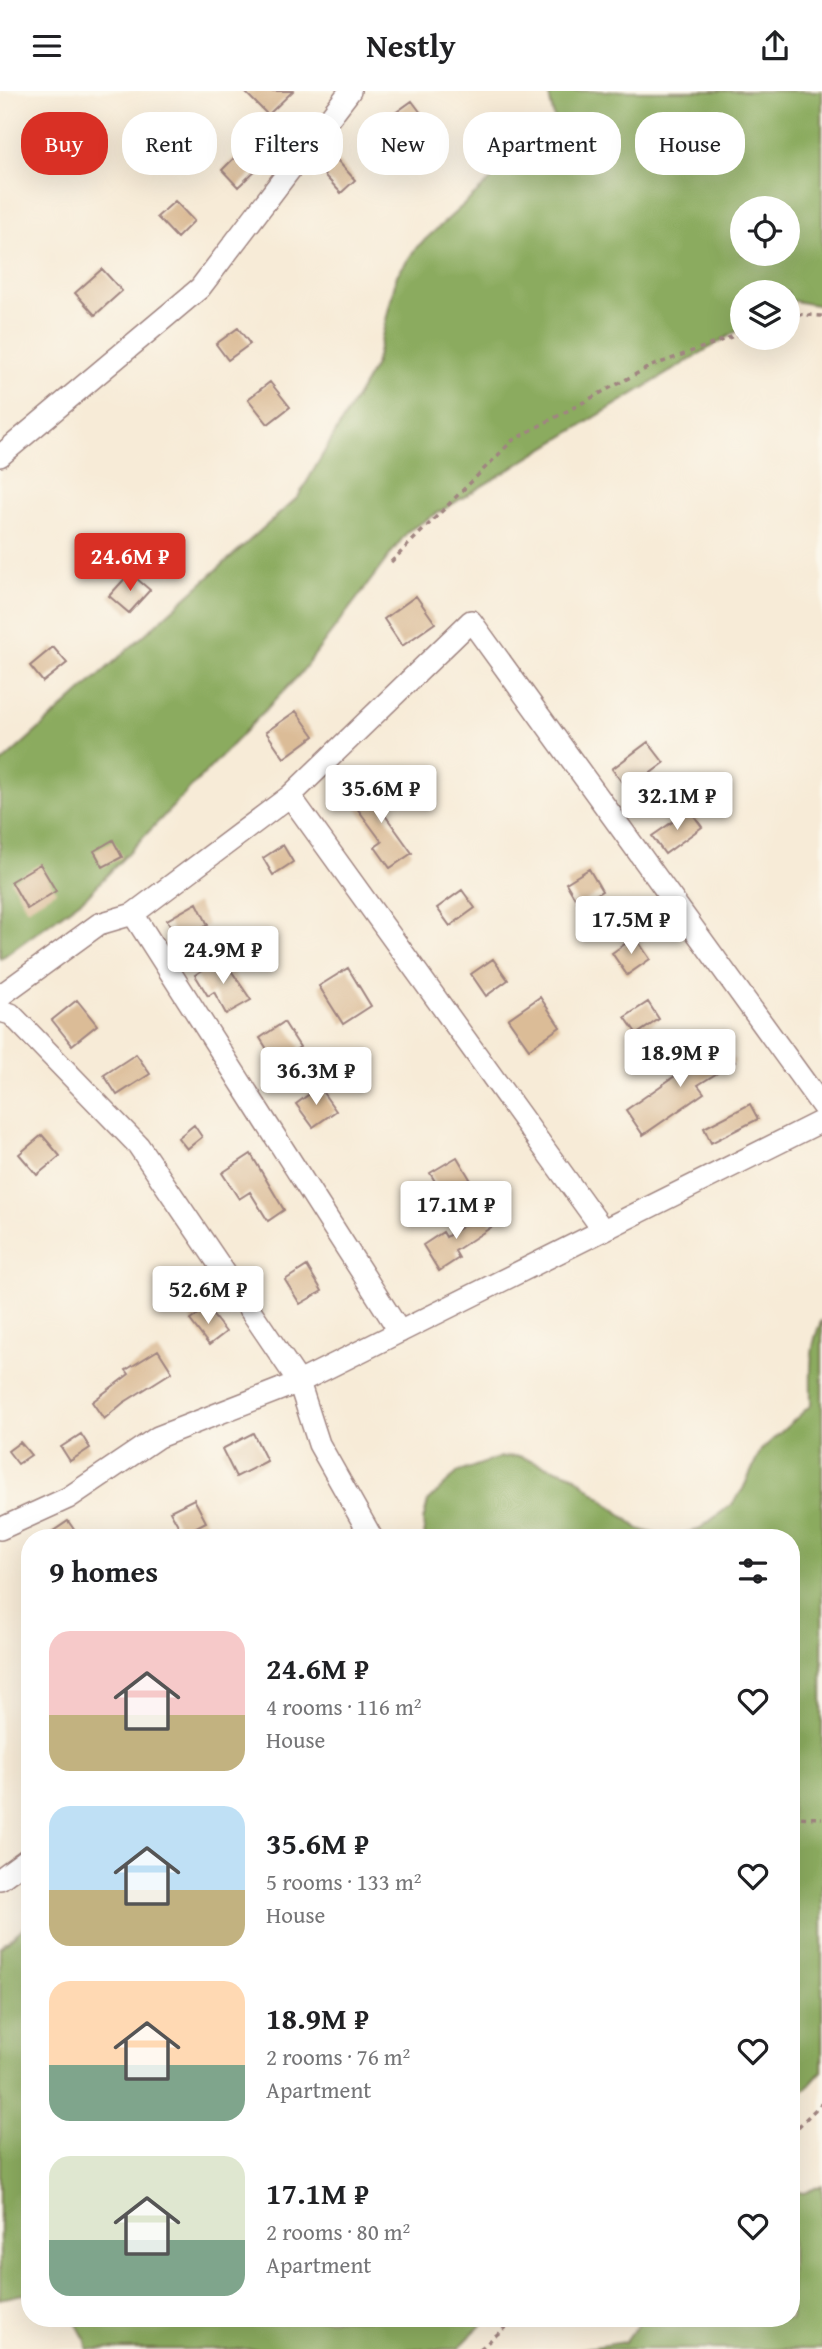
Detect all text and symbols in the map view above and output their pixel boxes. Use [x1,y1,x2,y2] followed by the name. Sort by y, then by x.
[366,22,456,69] text: Nestly
[28,27,66,65] icon: menu
[756,27,794,65] icon: share
[21,112,108,175] chip: Buy
[122,112,217,175] chip: Rent
[231,112,343,175] chip: Filters
[357,112,449,175] chip: New
[463,112,621,175] chip: Apartment
[635,112,745,175] chip: House
[730,196,800,350] map controls
[730,196,800,266] button: locate
[730,280,800,350] button: layers
[65,533,195,593] pin: 24.6M ₽
[90,539,170,572] text: 24.6M ₽
[316,765,446,825] pin: 35.6M ₽
[341,771,421,804] text: 35.6M ₽
[612,773,742,832] pin: 32.1M ₽
[637,778,717,811] text: 32.1M ₽
[566,897,696,956] pin: 17.5M ₽
[591,902,671,935] text: 17.5M ₽
[158,927,288,986] pin: 24.9M ₽
[183,932,263,965] text: 24.9M ₽
[615,1030,745,1089] pin: 18.9M ₽
[640,1035,720,1068] text: 18.9M ₽
[251,1047,381,1107] pin: 36.3M ₽
[276,1053,356,1086] text: 36.3M ₽
[391,1181,521,1241] pin: 17.1M ₽
[416,1187,496,1220] text: 17.1M ₽
[143,1267,273,1326] pin: 52.6M ₽
[168,1272,248,1305] text: 52.6M ₽
[49,1549,158,1593] text: 9 homes
[734,1552,772,1590] icon: filters
[266,1646,369,1690] text: 24.6M ₽
[105,1659,189,1743] icon: home
[734,1682,772,1720] icon: heart
[266,1690,421,1723] text: 4 rooms · 116 m²
[266,1723,325,1756] text: House
[266,1821,369,1865] text: 35.6M ₽
[105,1834,189,1918] icon: home
[734,1857,772,1895] icon: heart
[266,1865,421,1898] text: 5 rooms · 133 m²
[266,1898,325,1931] text: House
[266,1996,369,2040] text: 18.9M ₽
[105,2009,189,2093] icon: home
[734,2032,772,2070] icon: heart
[266,2040,410,2073] text: 2 rooms · 76 m²
[266,2073,371,2106] text: Apartment
[266,2171,369,2215] text: 17.1M ₽
[105,2184,189,2268] icon: home
[734,2207,772,2245] icon: heart
[266,2215,410,2248] text: 2 rooms · 80 m²
[266,2248,371,2281] text: Apartment

